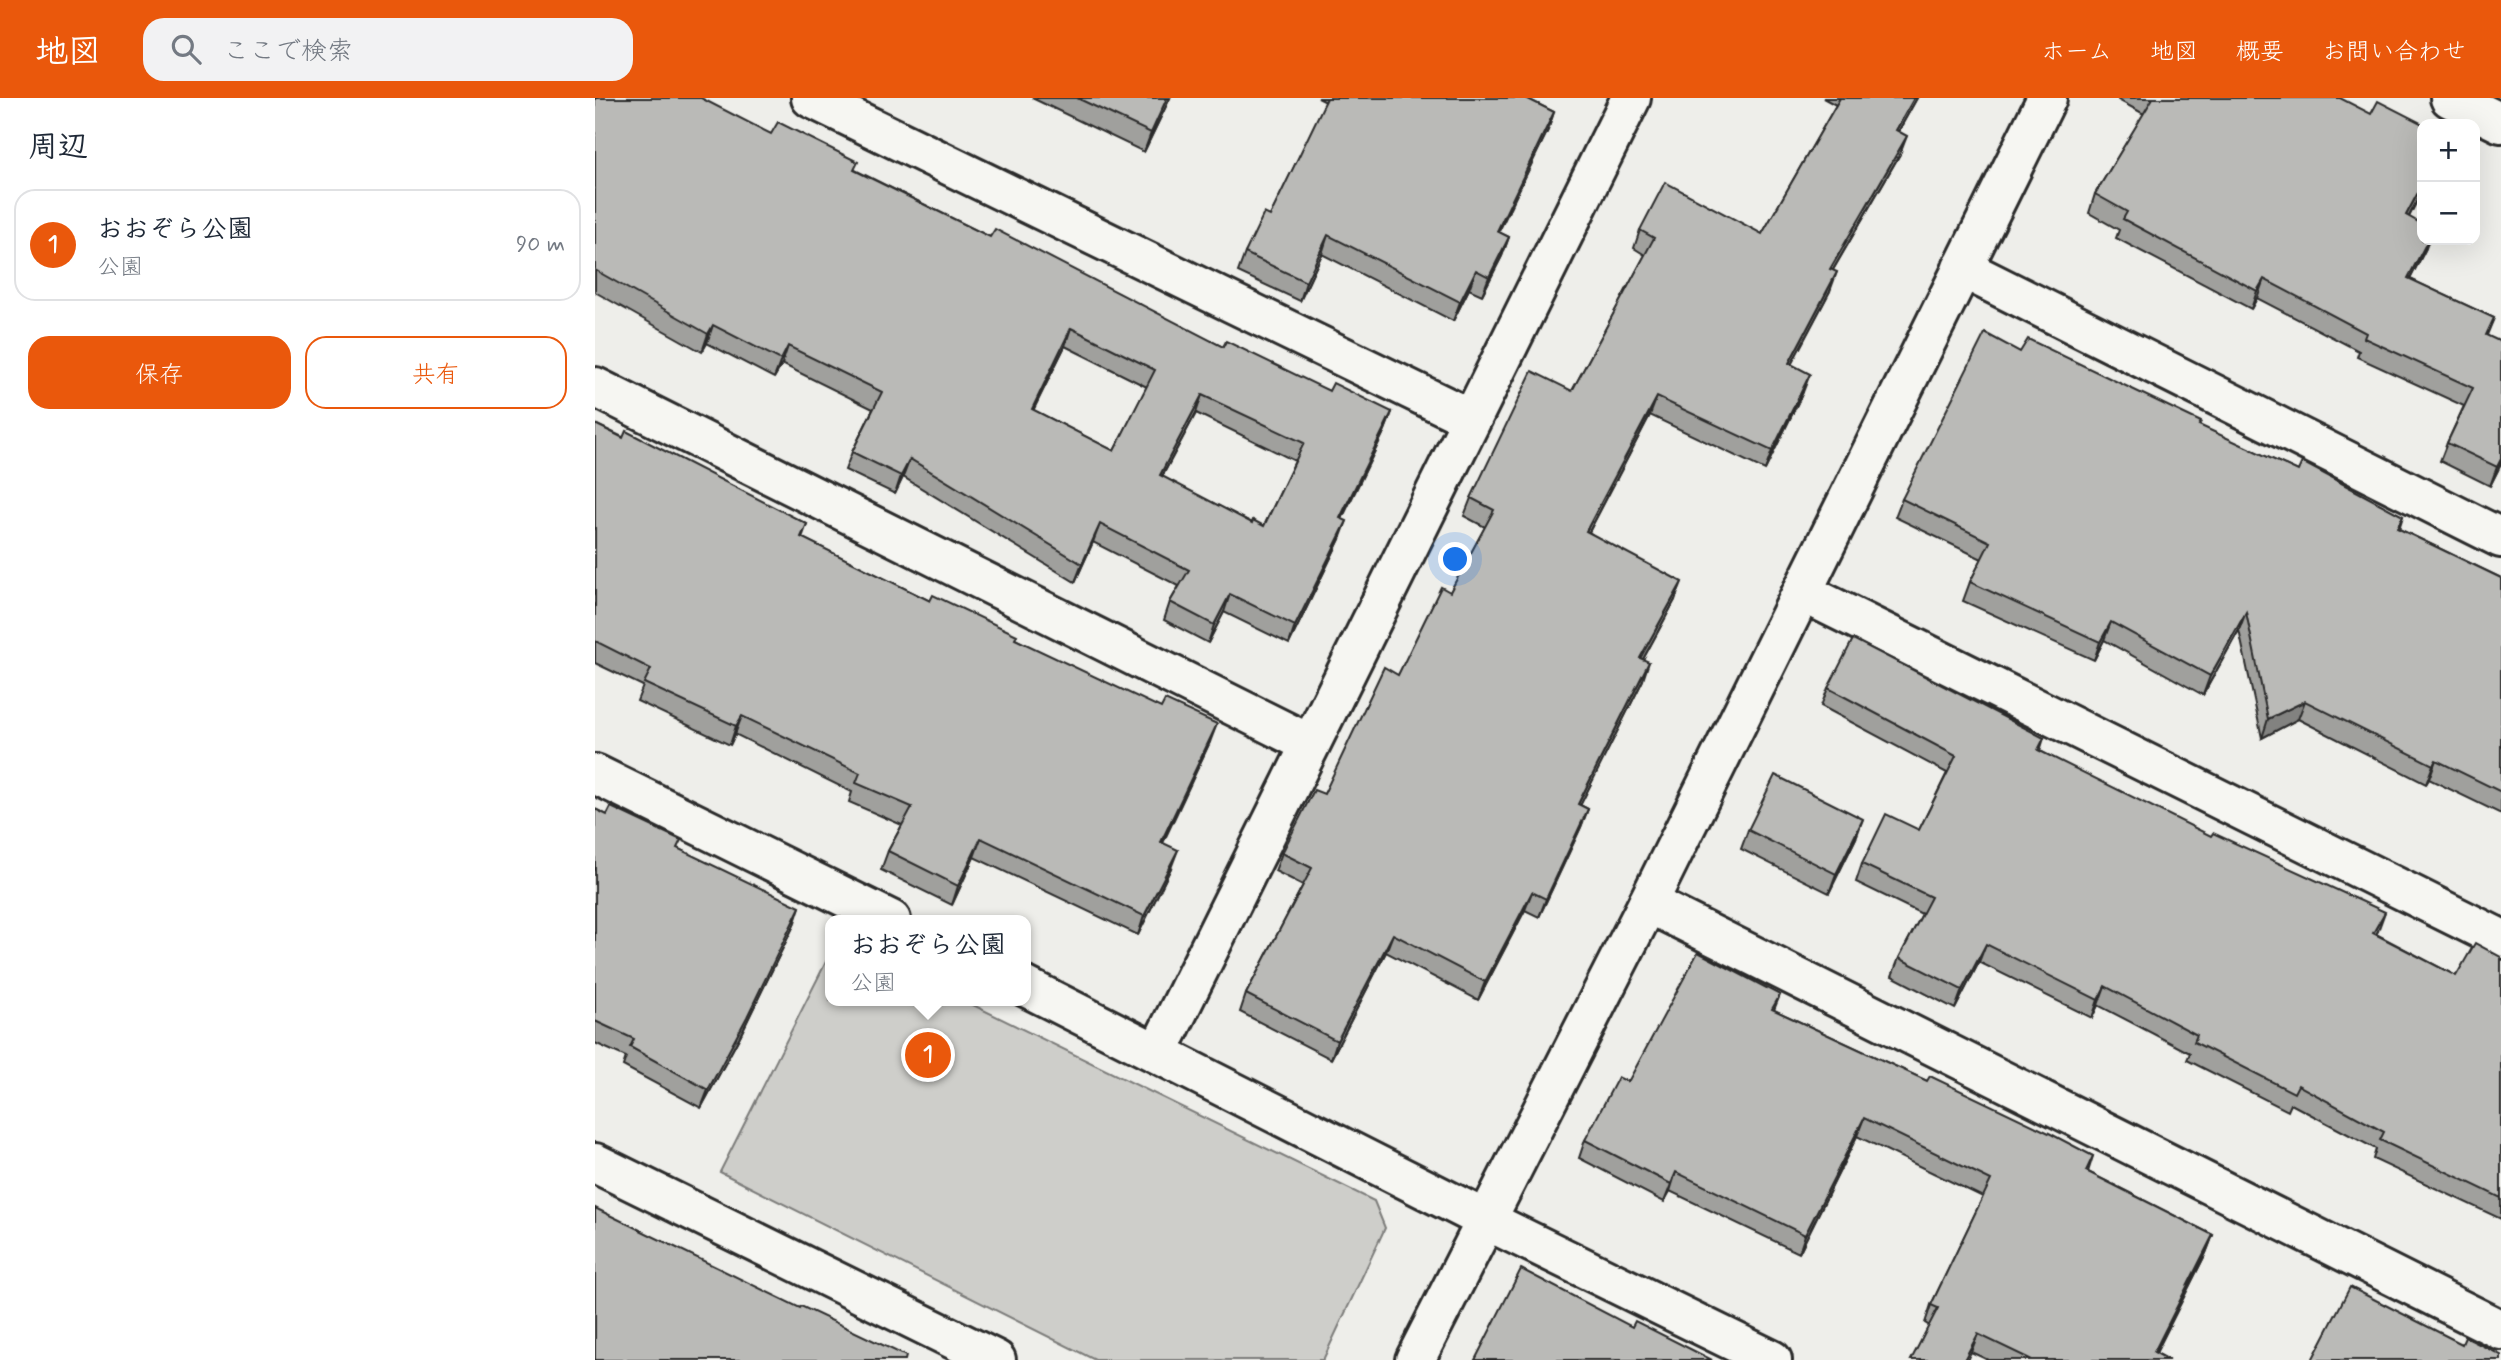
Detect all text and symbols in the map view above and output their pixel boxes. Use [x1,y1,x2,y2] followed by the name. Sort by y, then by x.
[143,18,633,81] search box
[167,30,205,68] icon: search
[35,31,101,75] text: 地図
[223,35,353,69] text: ここで検索
[2041,37,2112,68] text: ホーム
[2150,37,2198,68] text: 地図
[2236,37,2284,68] text: 概要
[2322,37,2466,68] text: お問い合わせ
[2417,119,2480,245] map controls
[2417,119,2480,182] button: +
[28,128,88,167] text: 周辺
[2417,182,2480,245] button: −
[97,213,253,247] text: おおぞら公園
[48,230,58,260] text: 1
[516,230,565,260] text: 90 m
[97,253,143,283] text: 公園
[28,336,291,409] button: 保存
[305,336,567,409] button: 共有
[1438,542,1472,576] your location
[825,915,1031,1006] popup
[850,929,1006,963] text: おおぞら公園
[850,969,896,999] text: 公園
[905,1029,951,1081] pin: 1

